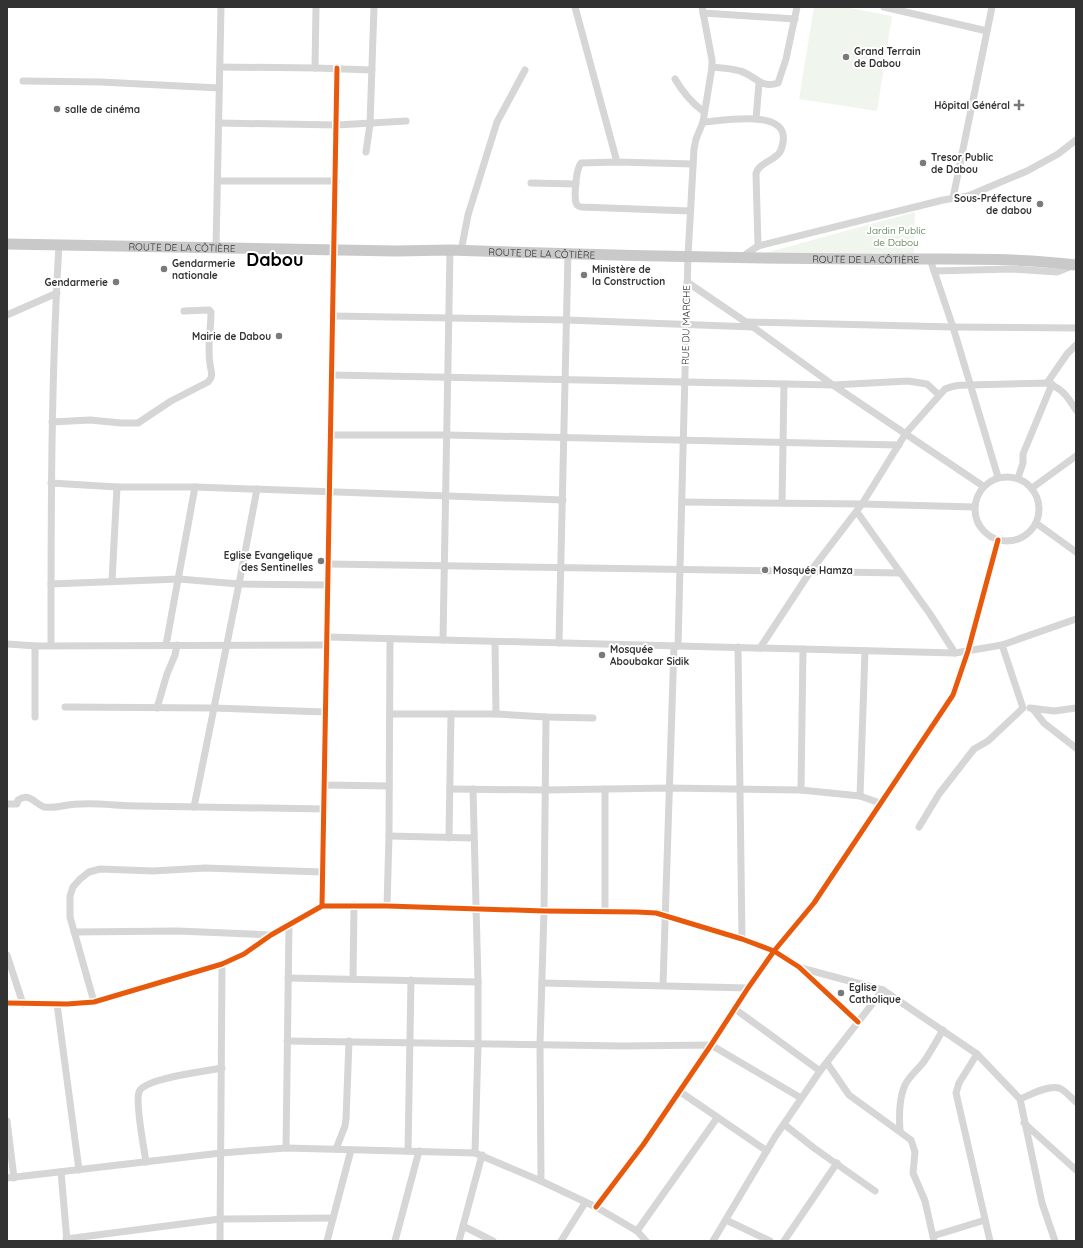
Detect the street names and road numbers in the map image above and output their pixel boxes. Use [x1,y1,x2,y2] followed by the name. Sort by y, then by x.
[128,240,236,255] street label: ROUTE DE LA CÔTIÈRE
[488,245,596,261] street label: ROUTE DE LA CÔTIÈRE
[812,252,920,266] street label: ROUTE DE LA CÔTIÈRE
[679,285,693,365] street label: RUE DU MARCHE

